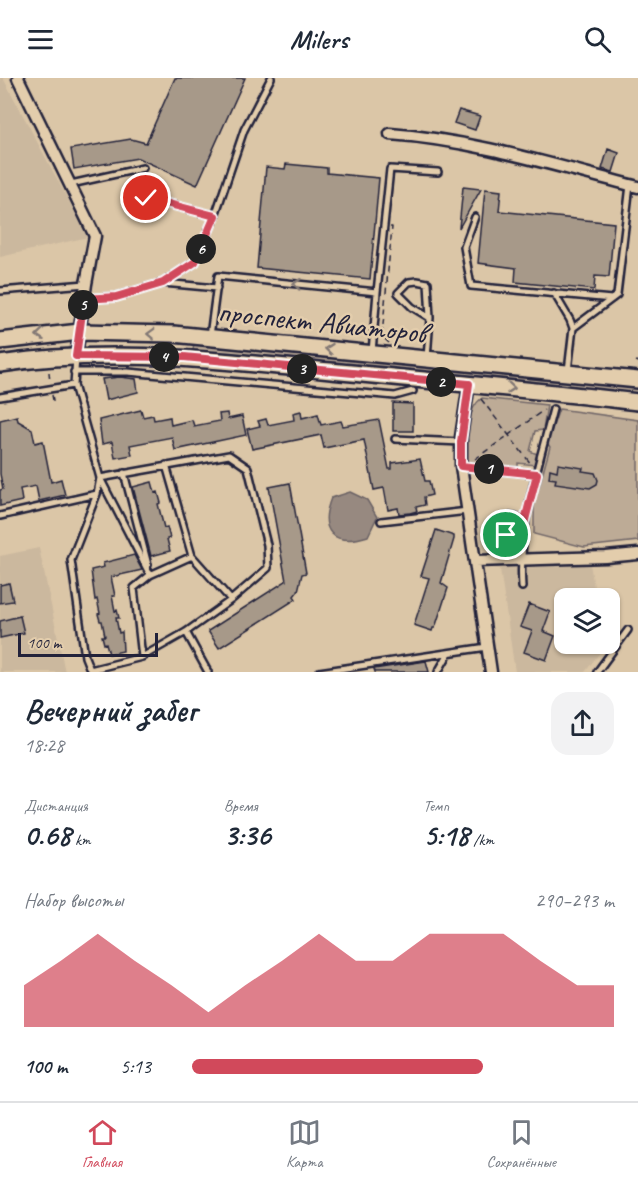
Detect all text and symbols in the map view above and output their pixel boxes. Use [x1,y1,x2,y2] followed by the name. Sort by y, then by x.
[290,22,348,56] text: Milers
[24,23,57,56] icon: menu
[581,23,614,56] icon: search
[120,172,171,223] pin
[129,181,162,214] icon: check
[186,234,216,264] pin: 6
[197,239,205,259] text: 6
[293,278,302,291] one-way arrow
[68,290,98,320] pin: 5
[216,292,435,353] street label: проспект Авиаторов
[80,295,86,315] text: 5
[147,327,156,340] one-way arrow
[35,329,44,341] one-way arrow
[149,342,179,372] pin: 4
[325,343,334,356] one-way arrow
[160,347,168,367] text: 4
[287,354,317,384] pin: 3
[298,359,306,379] text: 3
[426,367,456,397] pin: 2
[437,372,445,392] text: 2
[507,381,516,394] one-way arrow
[474,454,504,484] pin: 1
[485,459,493,479] text: 1
[480,509,531,560] pin
[489,518,522,551] icon: arrive
[554,588,620,654] map controls
[554,588,620,654] button: layers
[18,630,158,658] scale bar
[27,633,61,653] text: 100 m
[24,689,197,731] text: Вечерний забег
[551,692,614,755] button: share
[24,733,64,758] text: 18:28
[24,796,88,816] text: Дистанция
[224,796,257,816] text: Время
[423,796,449,816] text: Темп
[24,816,71,854] text: 0.68
[224,816,271,854] text: 3:36
[423,816,469,854] text: 5:18
[71,830,91,850] text: km
[469,830,494,850] text: /km
[24,888,123,913] text: Набор высоты
[535,888,614,913] text: 290–293 m
[24,1054,67,1079] text: 100 m
[120,1054,151,1079] text: 5:13
[82,1116,122,1172] tab: Главная
[286,1116,323,1172] tab: Карта
[487,1116,556,1172] tab: Сохранённые

